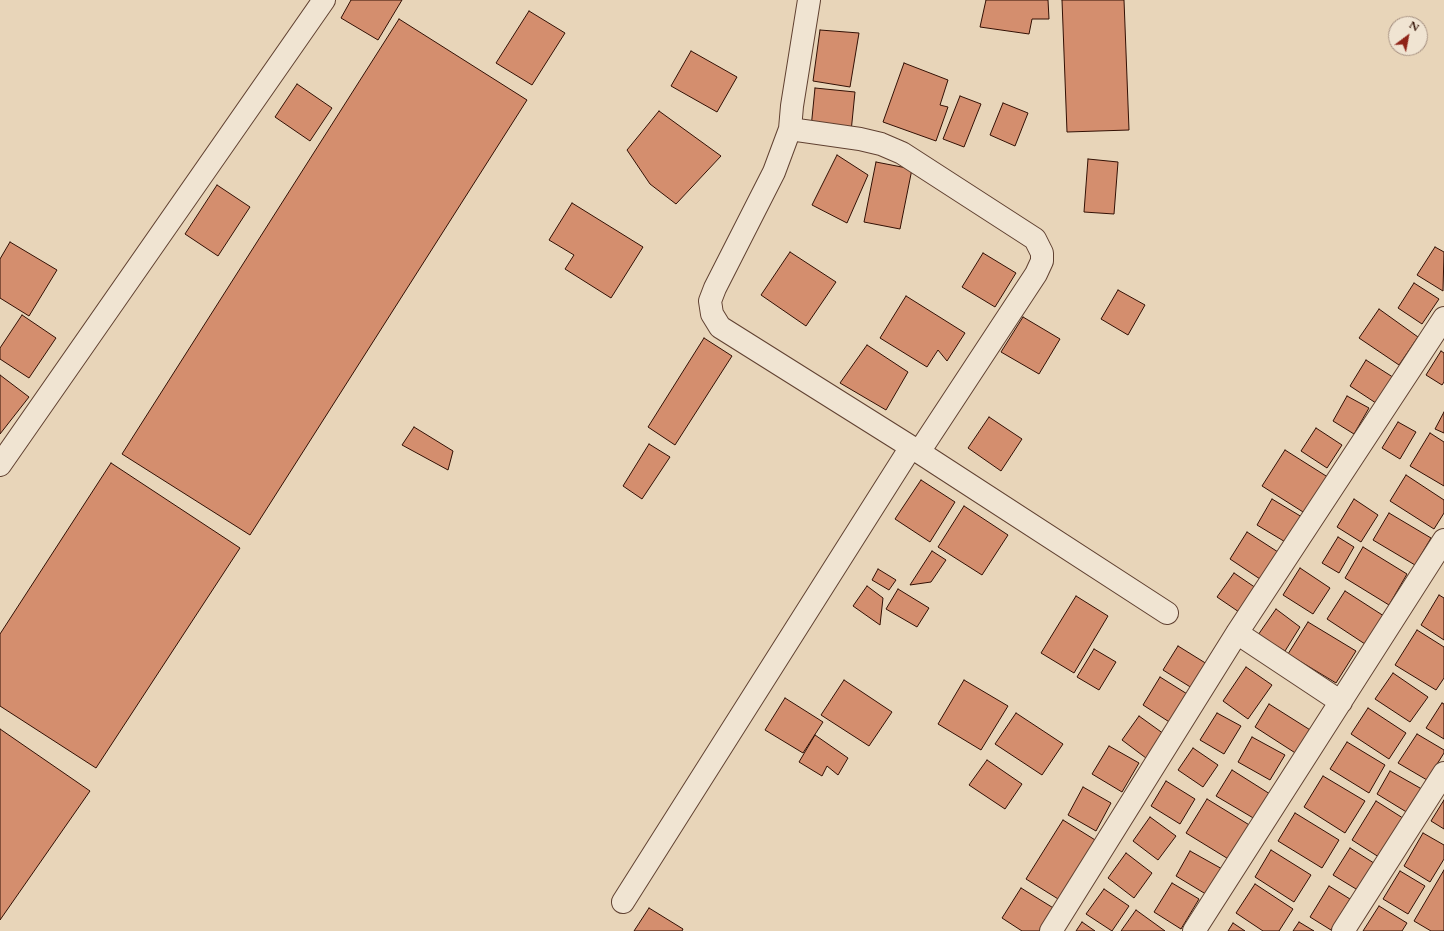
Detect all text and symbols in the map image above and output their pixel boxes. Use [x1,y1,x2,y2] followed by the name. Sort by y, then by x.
[1388,16,1428,56] north arrow
[1406,17,1422,35] text: N

